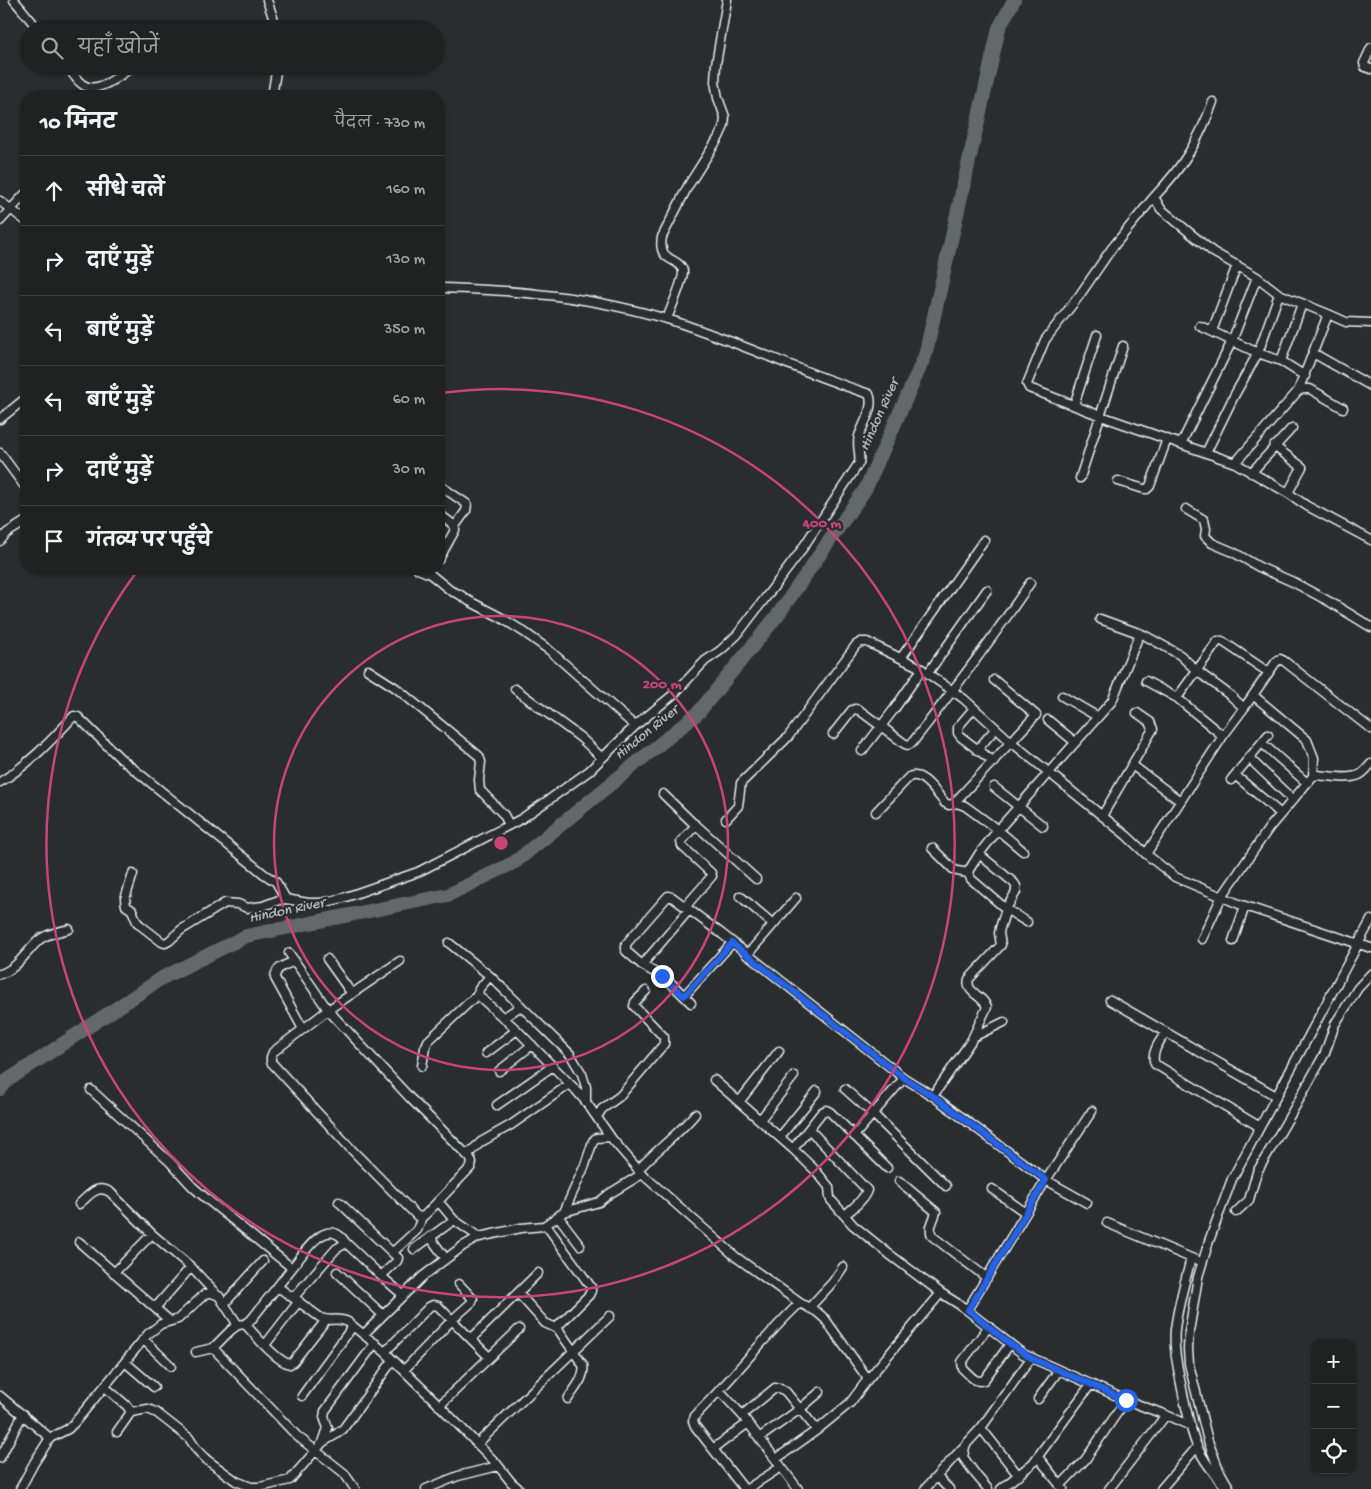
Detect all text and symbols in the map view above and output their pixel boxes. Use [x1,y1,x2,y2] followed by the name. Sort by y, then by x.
[20,20,445,75] search box
[38,34,66,62] icon: search
[78,38,159,61] text: यहाँ खोजें
[40,112,116,137] text: 10 मिनट
[335,115,425,134] text: पैदल · 730 m
[40,177,68,205] icon: ahead
[87,181,164,204] text: सीधे चलें
[386,181,425,200] text: 160 m
[40,247,68,275] icon: right
[87,251,153,274] text: दाएँ मुड़ें
[386,251,425,270] text: 130 m
[40,317,68,345] icon: left
[87,321,153,344] text: बाएँ मुड़ें
[384,321,425,340] text: 350 m
[856,374,905,454] water label: Hindon River
[40,387,68,415] icon: left
[87,391,153,414] text: बाएँ मुड़ें
[393,391,425,410] text: 60 m
[40,457,68,485] icon: right
[87,461,153,484] text: दाएँ मुड़ें
[392,461,425,480] text: 30 m
[802,515,842,533] text: 400 m
[40,527,68,555] icon: arrive
[87,531,211,554] text: गंतव्य पर पहुँचे
[643,676,682,694] text: 200 m
[611,700,685,764] water label: Hindon River
[492,834,510,852] centre of rings
[247,894,329,928] water label: Hindon River
[651,965,674,988] route end
[1311,1339,1356,1474] map controls
[1311,1339,1356,1384] button: +
[1311,1384,1356,1429] button: −
[1115,1389,1138,1412] route start
[1311,1429,1356,1474] button: locate

